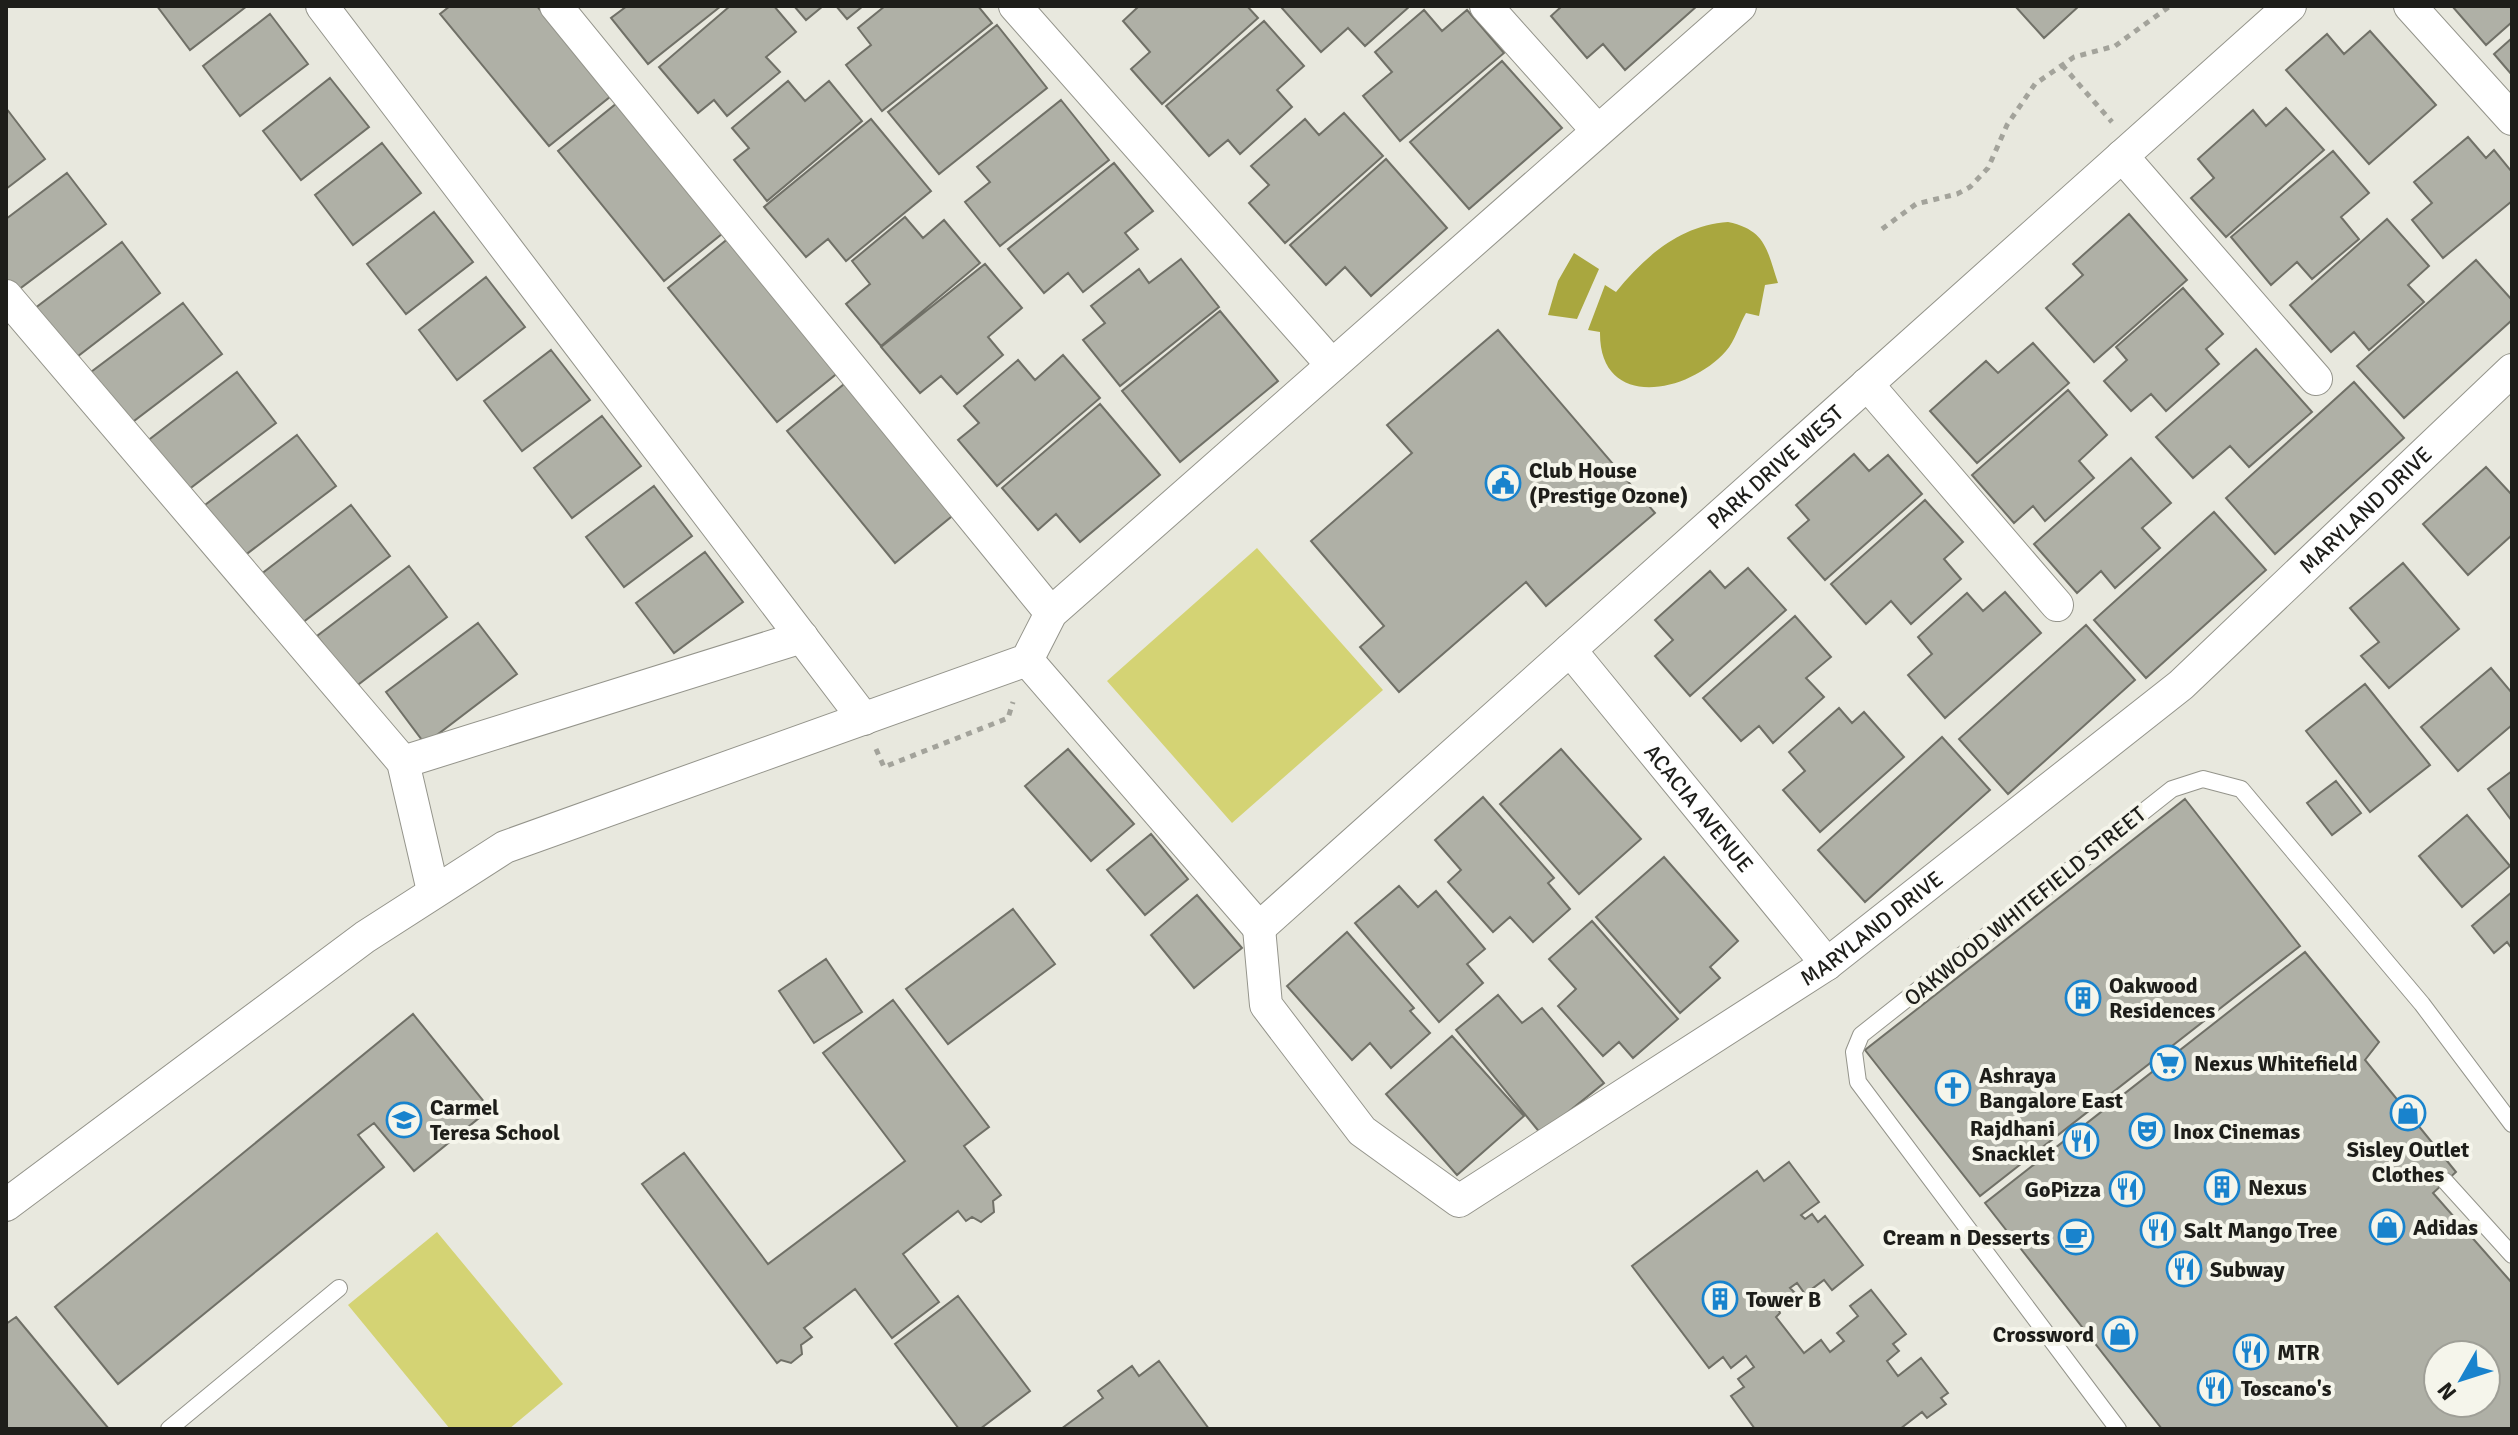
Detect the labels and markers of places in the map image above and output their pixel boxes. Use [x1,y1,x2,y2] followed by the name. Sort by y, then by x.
[1529,457,1688,509] place label: Club House (Prestige Ozone)
[1484,464,1522,502] public building icon: Club House (Prestige Ozone)
[2109,972,2216,1024] place label: Oakwood Residences
[2064,979,2102,1017] building icon: Oakwood Residences
[2149,1044,2187,1082] supermarket icon: Nexus Whitefield
[2194,1050,2358,1077] place label: Nexus Whitefield
[1979,1062,2123,1114] place label: Ashraya Bangalore East
[1934,1069,1972,1107] church icon: Ashraya Bangalore East
[430,1094,560,1146] place label: Carmel Teresa School
[2389,1094,2427,1132] shop icon: Sisley Outlet Clothes
[385,1101,423,1139] school or university icon: Carmel Teresa School
[2128,1112,2166,1150] theatre icon: Inox Cinemas
[1970,1115,2055,1167] place label: Rajdhani Snacklet
[2173,1118,2301,1145] place label: Inox Cinemas
[2062,1122,2100,1160] restaurant icon: Rajdhani Snacklet
[2347,1136,2469,1188] place label: Sisley Outlet Clothes
[2203,1168,2241,1206] building icon: Nexus
[2108,1170,2146,1208] restaurant icon: GoPizza
[2248,1174,2307,1201] place label: Nexus
[2025,1176,2101,1203] place label: GoPizza
[2368,1208,2406,1246] shop icon: Adidas
[2139,1211,2177,1249] restaurant icon: Salt Mango Tree
[2413,1214,2478,1241] place label: Adidas
[2184,1217,2338,1244] place label: Salt Mango Tree
[2057,1218,2095,1256] cafe icon: Cream n Desserts
[1883,1224,2050,1251] place label: Cream n Desserts
[2165,1250,2203,1288] restaurant icon: Subway
[2210,1256,2285,1283] place label: Subway
[1701,1280,1739,1318] building icon: Tower B
[1746,1286,1821,1313] place label: Tower B
[2101,1315,2139,1353] shop icon: Crossword
[1993,1321,2094,1348] place label: Crossword
[2232,1333,2270,1371] restaurant icon: MTR
[2277,1339,2320,1366] place label: MTR
[2196,1369,2234,1407] restaurant icon: Toscano's
[2241,1375,2332,1402] place label: Toscano's

